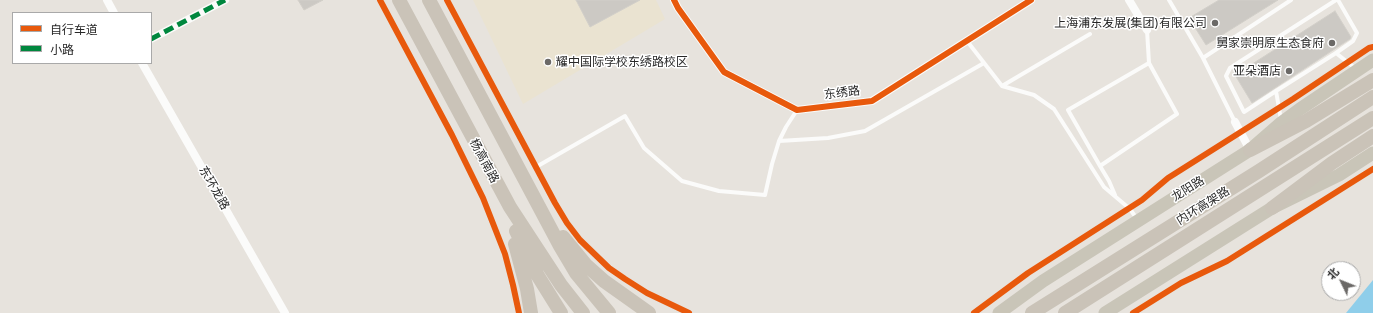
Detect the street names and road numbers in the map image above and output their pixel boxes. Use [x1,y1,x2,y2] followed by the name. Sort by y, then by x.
[823,84,861,102] street label: 东绣路
[466,136,502,186] street label: 杨高南路
[196,164,232,212] street label: 东环龙路
[1169,173,1207,205] street label: 龙阳路
[1174,184,1232,228] street label: 内环高架路

